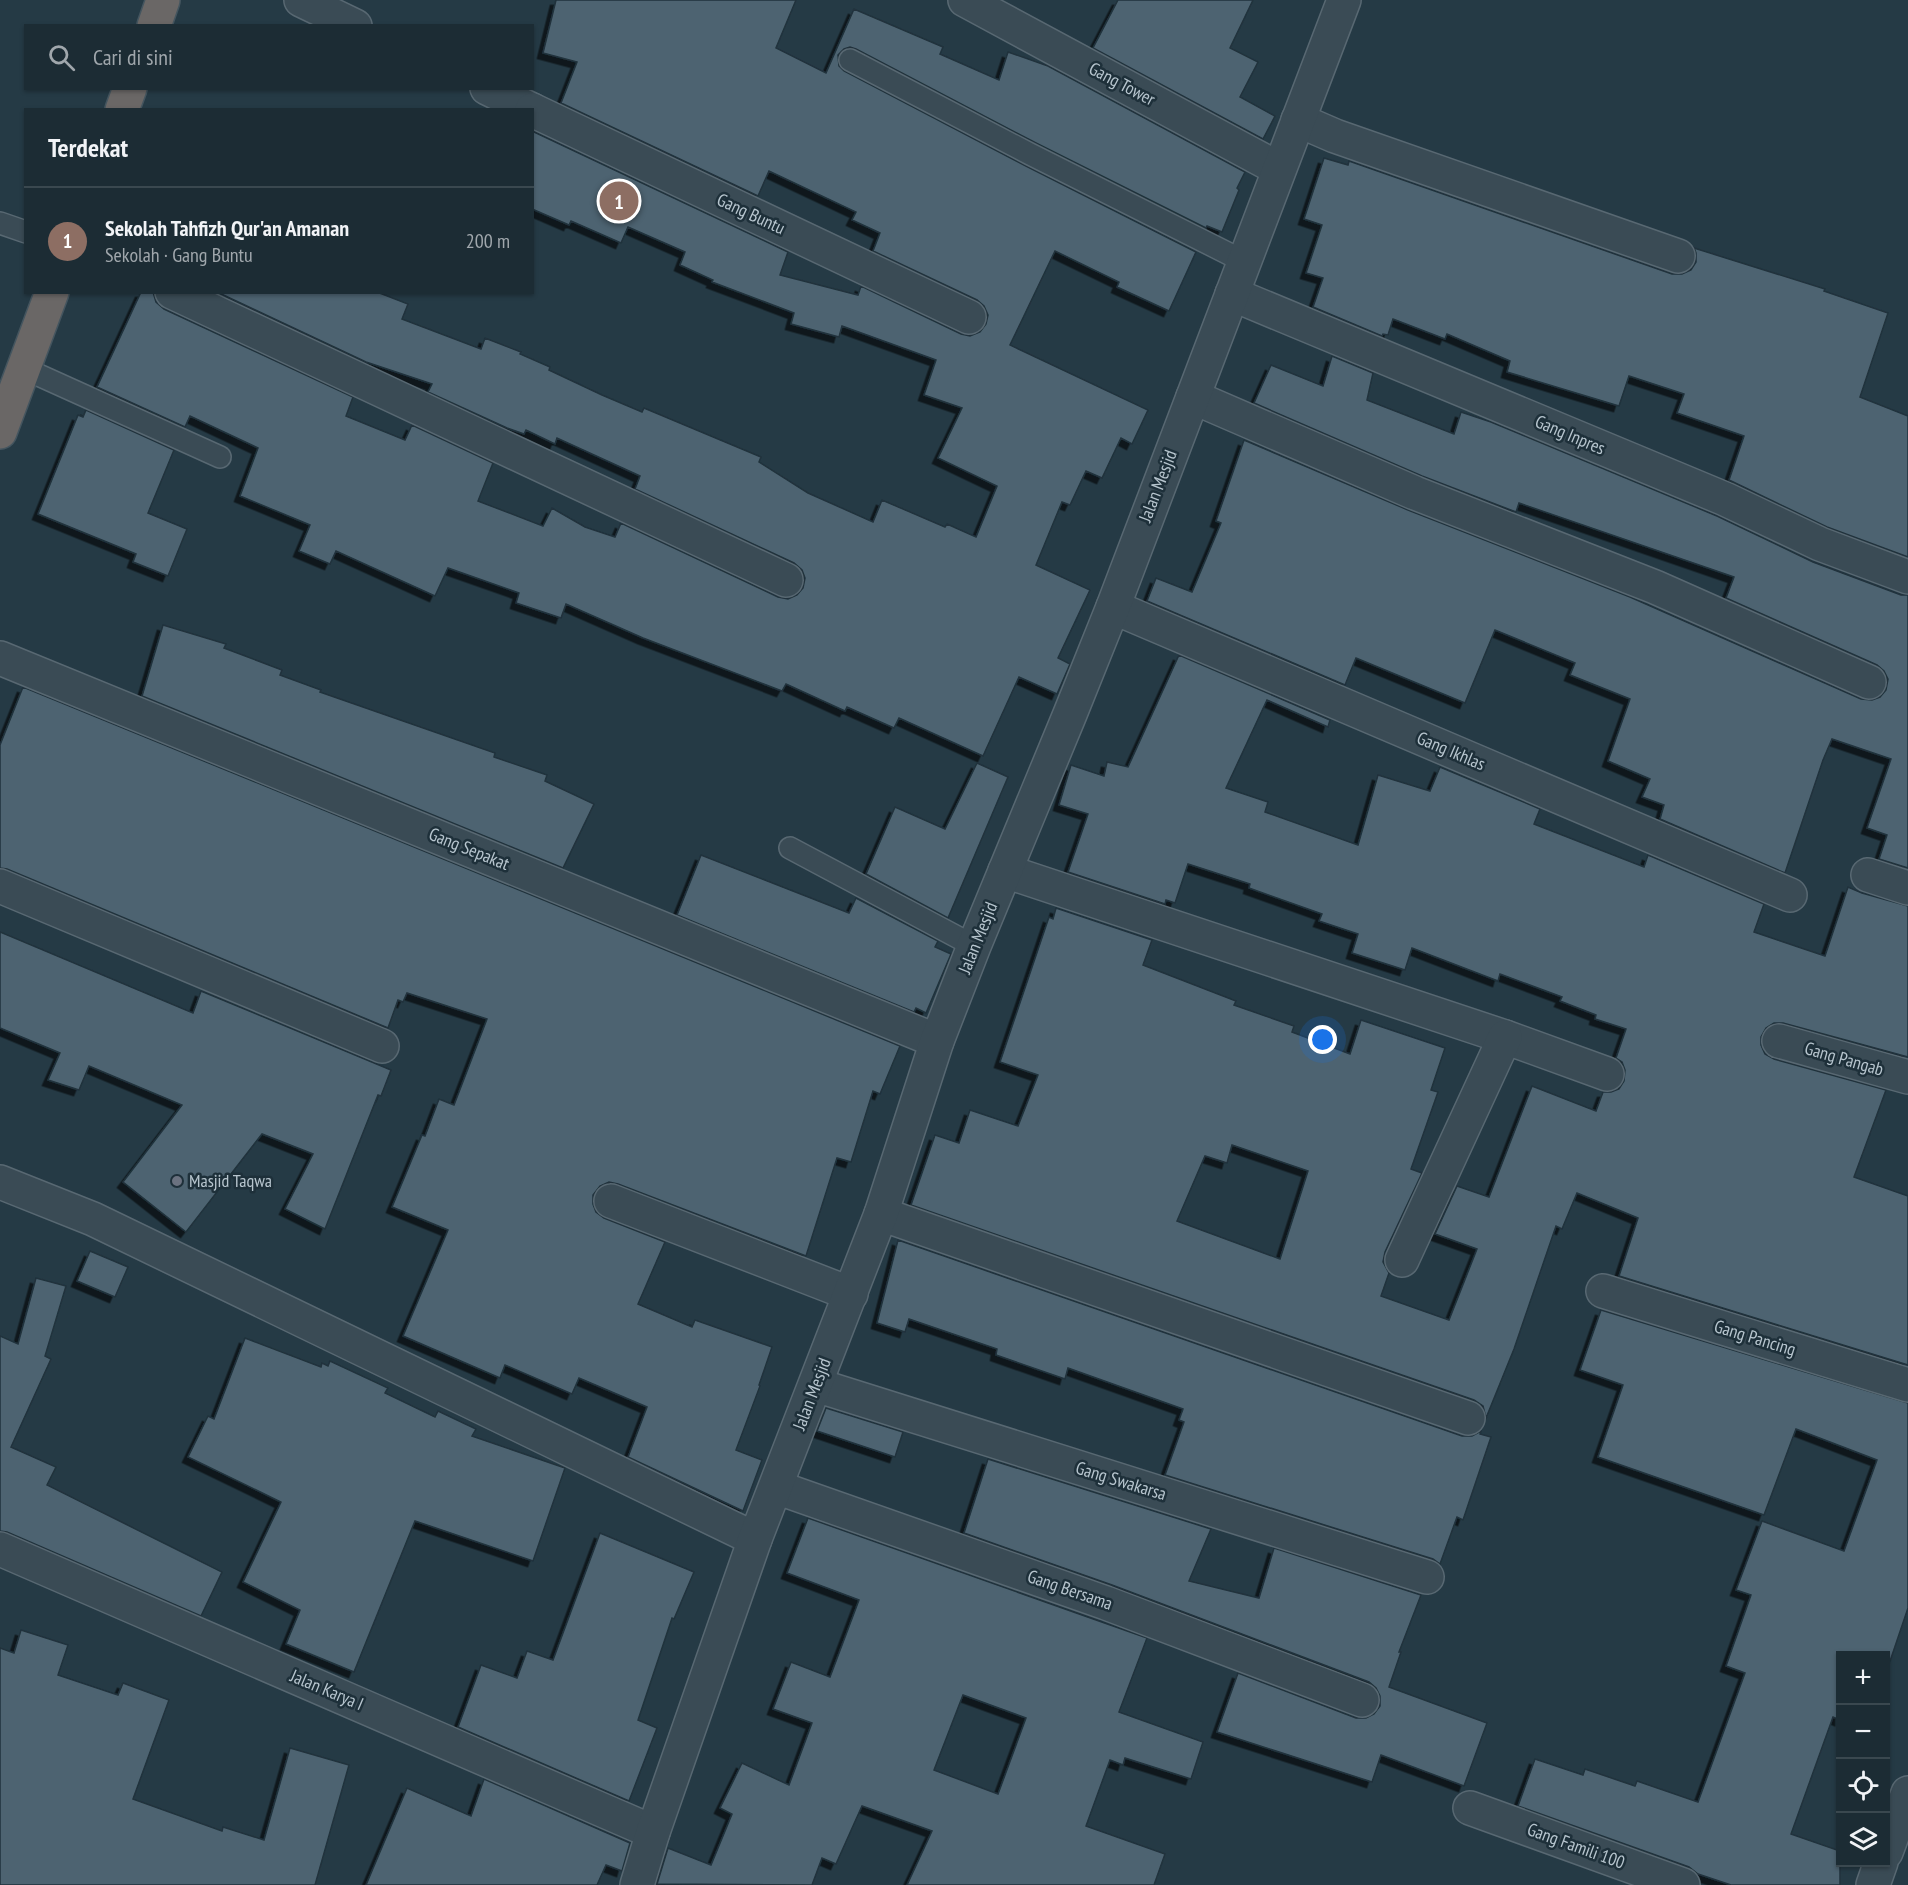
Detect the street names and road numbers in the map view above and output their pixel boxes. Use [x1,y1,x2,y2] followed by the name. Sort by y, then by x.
[1085,57,1159,111] street label: Gang Tower
[713,188,789,239] street label: Gang Buntu
[1532,410,1609,460] street label: Gang Inpres
[1133,447,1182,526] street label: Jalan Mesjid
[1413,726,1489,775] street label: Gang Ikhlas
[426,822,513,875] street label: Gang Sepakat
[952,899,1002,978] street label: Jalan Mesjid
[1802,1036,1886,1081] street label: Gang Pangab
[1711,1314,1799,1361] street label: Gang Pancing
[787,1355,836,1434] street label: Jalan Mesjid
[1073,1456,1169,1505] street label: Gang Swakarsa
[1025,1564,1116,1615] street label: Gang Bersama
[286,1663,367,1715] street label: Jalan Karya I
[1524,1817,1628,1874] street label: Gang Famili 100

